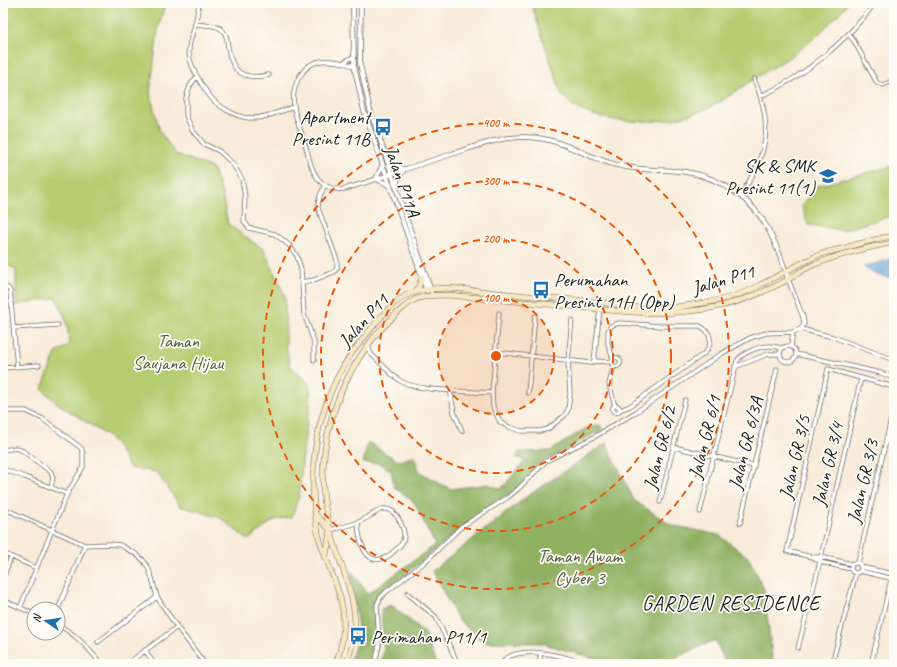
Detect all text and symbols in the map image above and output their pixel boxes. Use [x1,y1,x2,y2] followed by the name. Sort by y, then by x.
[292,105,373,151] place label: Apartment Presint 11B
[483,115,510,131] text: 400 m
[373,117,393,137] bus stop icon: Apartment Presint 11B
[378,142,426,221] street label: Jalan P11A
[726,154,819,200] place label: SK & SMK Presint 11(1)
[818,166,838,186] school or university icon: SK & SMK Presint 11(1)
[483,173,510,189] text: 300 m
[483,231,510,247] text: 200 m
[688,259,759,301] street label: Jalan P11
[554,268,676,314] place label: Perumahan Presint 11H (Opp)
[531,280,551,300] bus stop icon: Perumahan Presint 11H (Opp)
[333,288,395,353] street label: Jalan P11
[483,290,510,306] text: 100 m
[133,329,224,375] park label: Taman Saujana Hijau
[489,349,503,363] centre of rings
[683,392,727,482] street label: Jalan GR 6/1
[723,393,769,493] street label: Jalan GR 6/3A
[638,403,682,493] street label: Jalan GR 6/2
[774,412,817,502] street label: Jalan GR 3/5
[807,418,850,509] street label: Jalan GR 3/4
[842,436,885,526] street label: Jalan GR 3/3
[538,544,625,590] park label: Taman Awam Cyber 3
[642,591,821,616] district label: GARDEN RESIDENCE
[26,601,66,641] north arrow
[29,612,44,624] text: N
[371,625,488,649] place label: Perimahan P11/1
[348,626,368,646] bus stop icon: Perimahan P11/1

